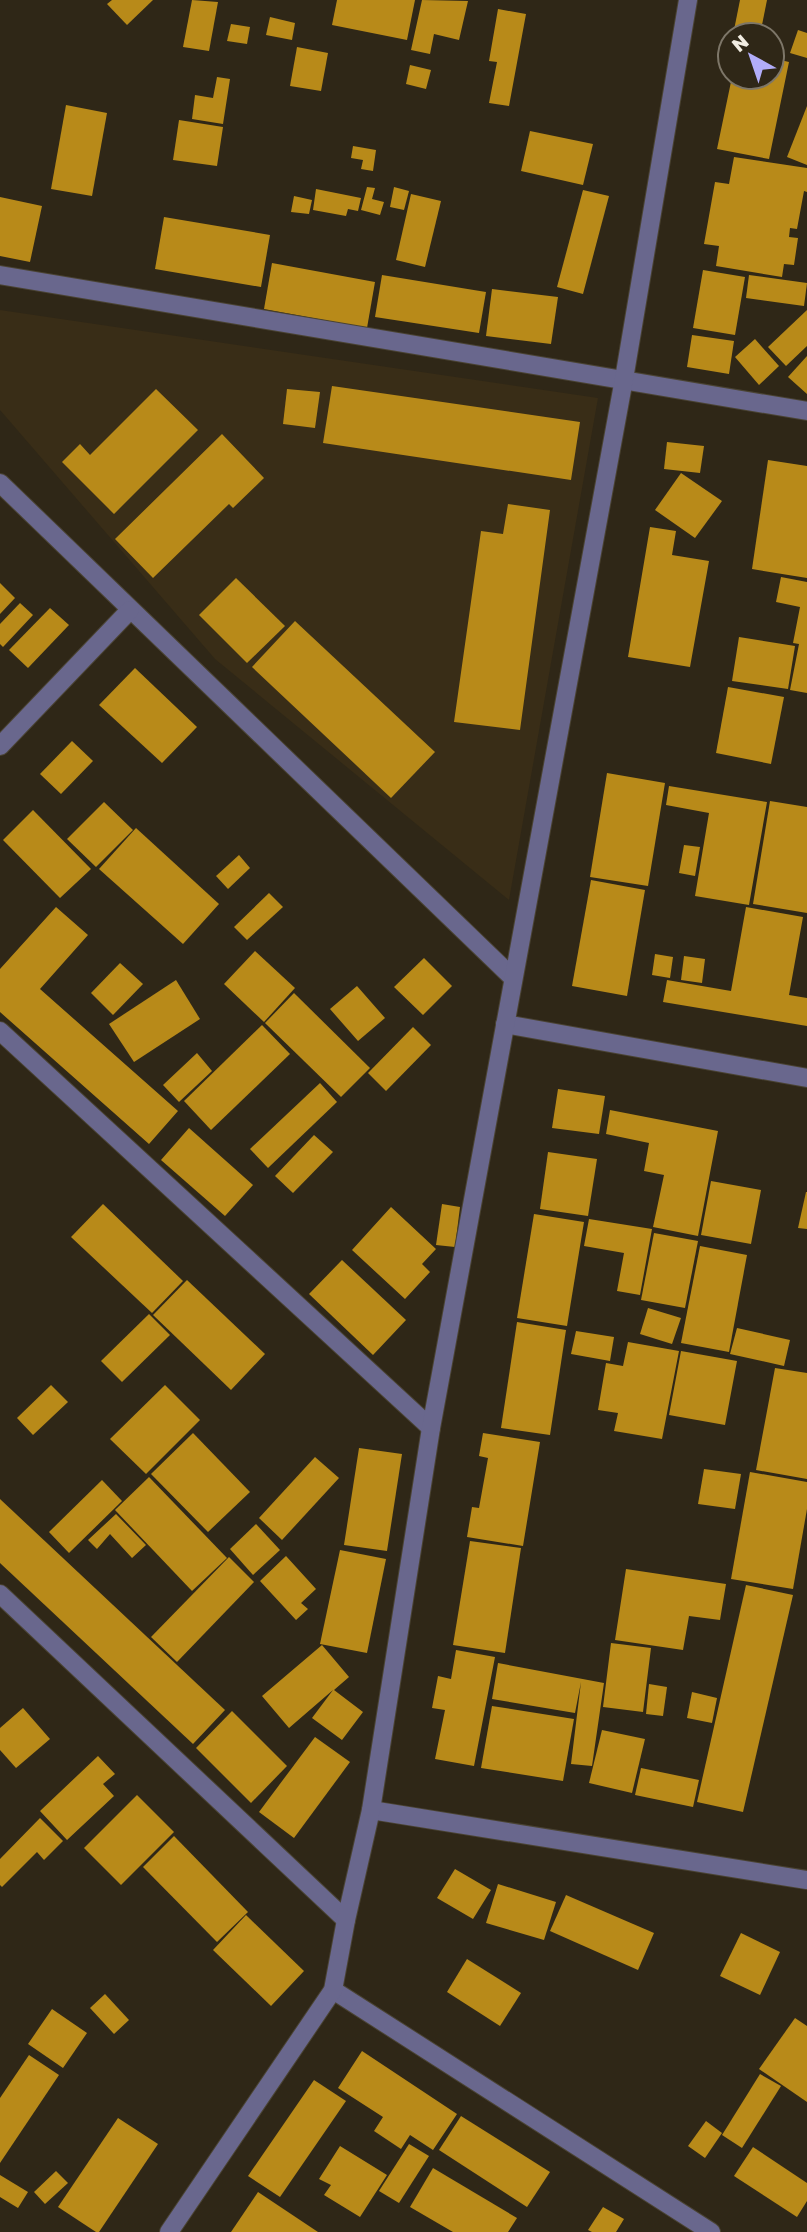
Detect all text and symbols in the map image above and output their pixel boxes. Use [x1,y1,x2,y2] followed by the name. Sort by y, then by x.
[716,21,786,91] north arrow
[727,29,753,56] text: N

